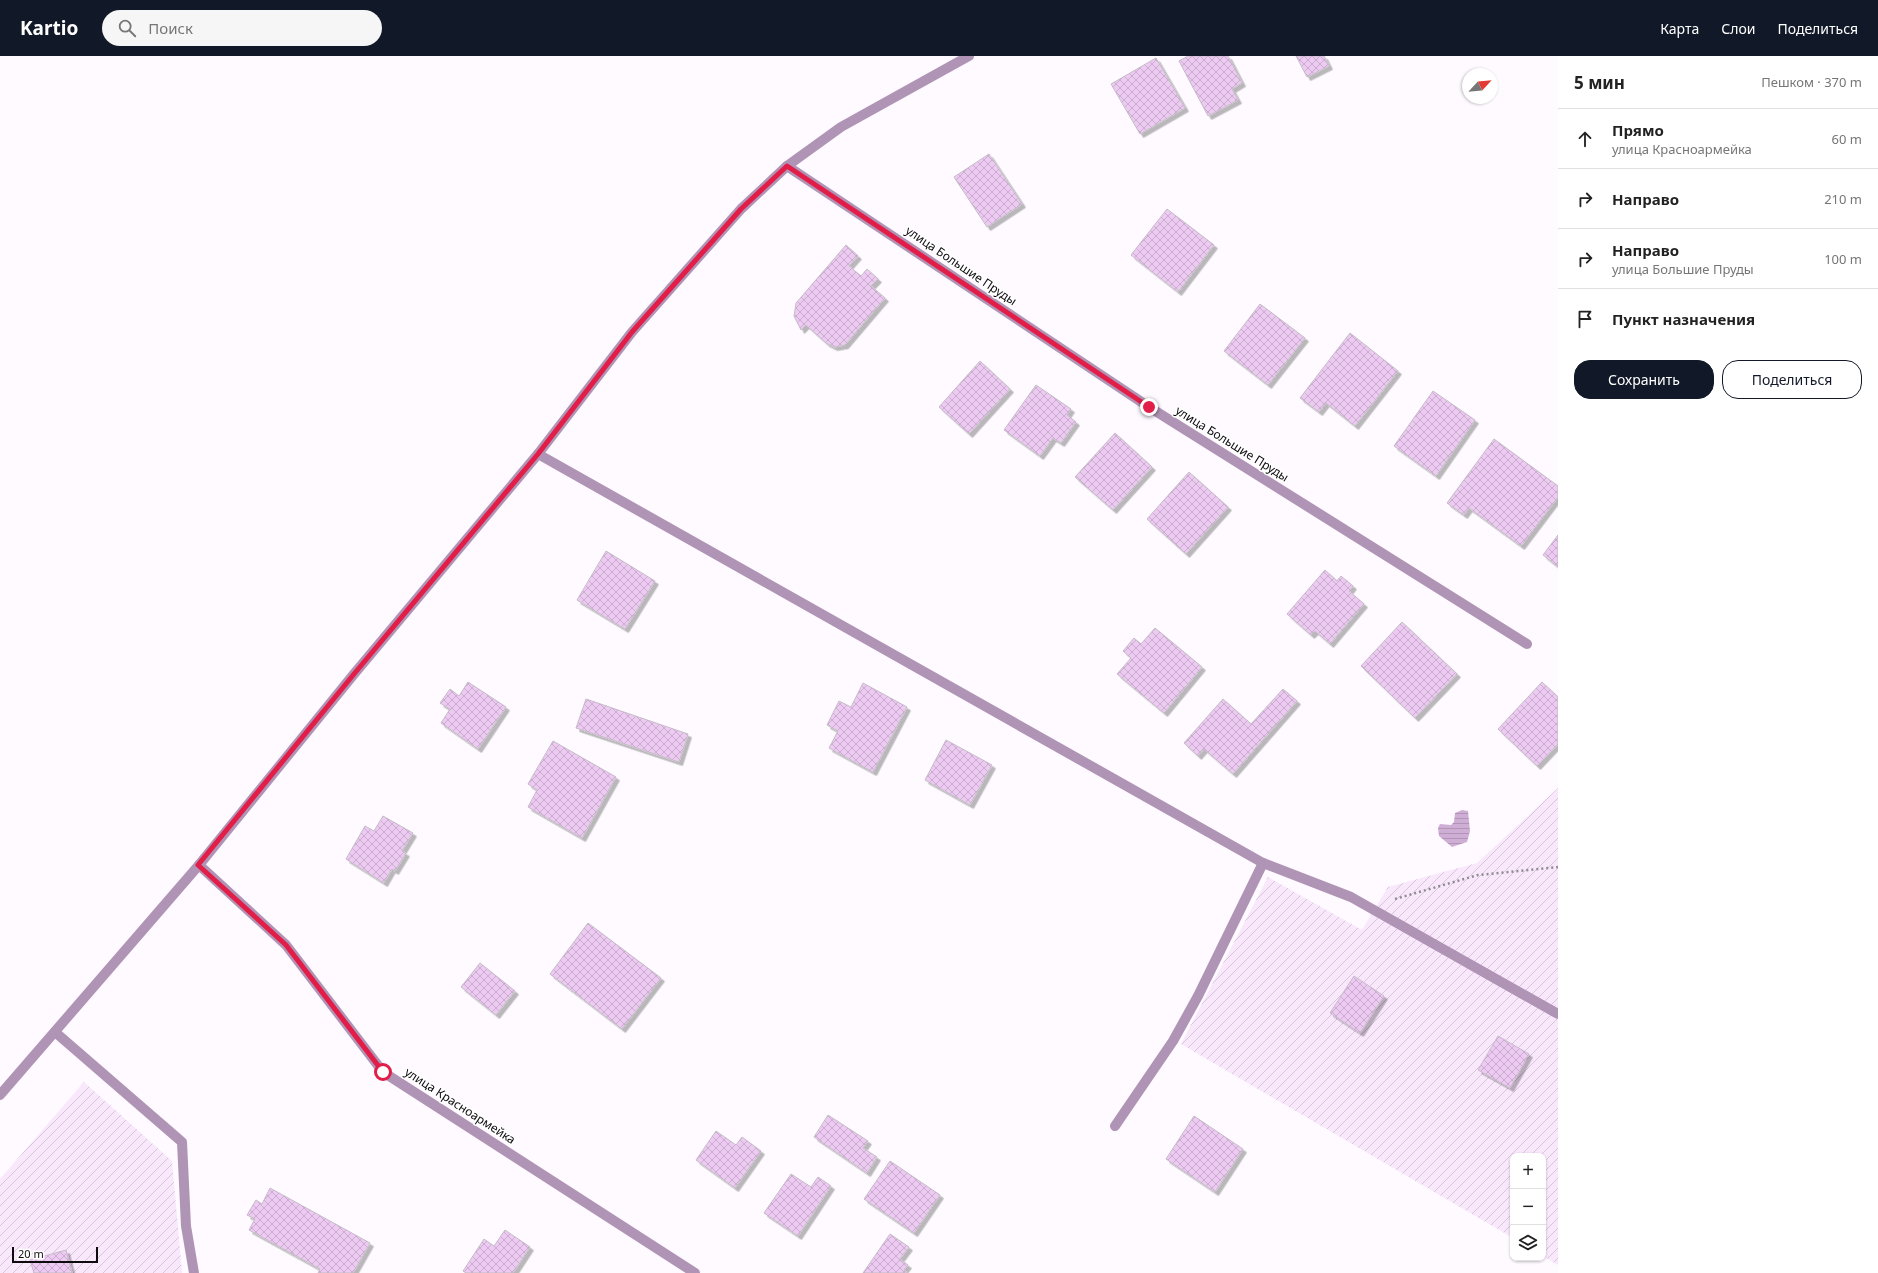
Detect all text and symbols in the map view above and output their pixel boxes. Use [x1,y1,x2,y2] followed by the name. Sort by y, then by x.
[102,10,382,46] search box
[20,15,78,41] text: Kartio
[116,17,138,39] icon: search
[148,18,193,38] text: Поиск
[1660,19,1699,38] text: Карта
[1721,19,1755,38] text: Слои
[1777,19,1858,38] text: Поделиться
[1462,68,1498,104] north arrow
[1574,71,1625,94] text: 5 мин
[1761,73,1862,91] text: Пешком · 370 m
[1612,120,1664,140] text: Прямо
[1574,128,1596,150] icon: ahead
[1832,130,1862,148] text: 60 m
[1612,140,1752,158] text: улица Красноармейка
[1574,188,1596,210] icon: right
[1612,189,1679,209] text: Направо
[1824,190,1862,208] text: 210 m
[902,222,1020,309] street label: улица Большие Пруды
[1612,240,1679,260] text: Направо
[1574,248,1596,270] icon: right
[1824,250,1862,268] text: 100 m
[1612,260,1754,278] text: улица Большие Пруды
[1574,308,1596,330] icon: arrive
[1612,309,1755,329] text: Пункт назначения
[1574,360,1714,399] button: Сохранить
[1722,360,1862,399] button: Поделиться
[1140,398,1158,416] route end
[1172,402,1292,485] street label: улица Большие Пруды
[374,1063,392,1081] route start
[402,1063,519,1148] street label: улица Красноармейка
[1510,1153,1546,1261] map controls
[1510,1153,1546,1189] button: +
[1510,1189,1546,1225] button: −
[1510,1225,1546,1261] button: layers
[12,1245,98,1264] scale bar
[18,1246,44,1261] text: 20 m

